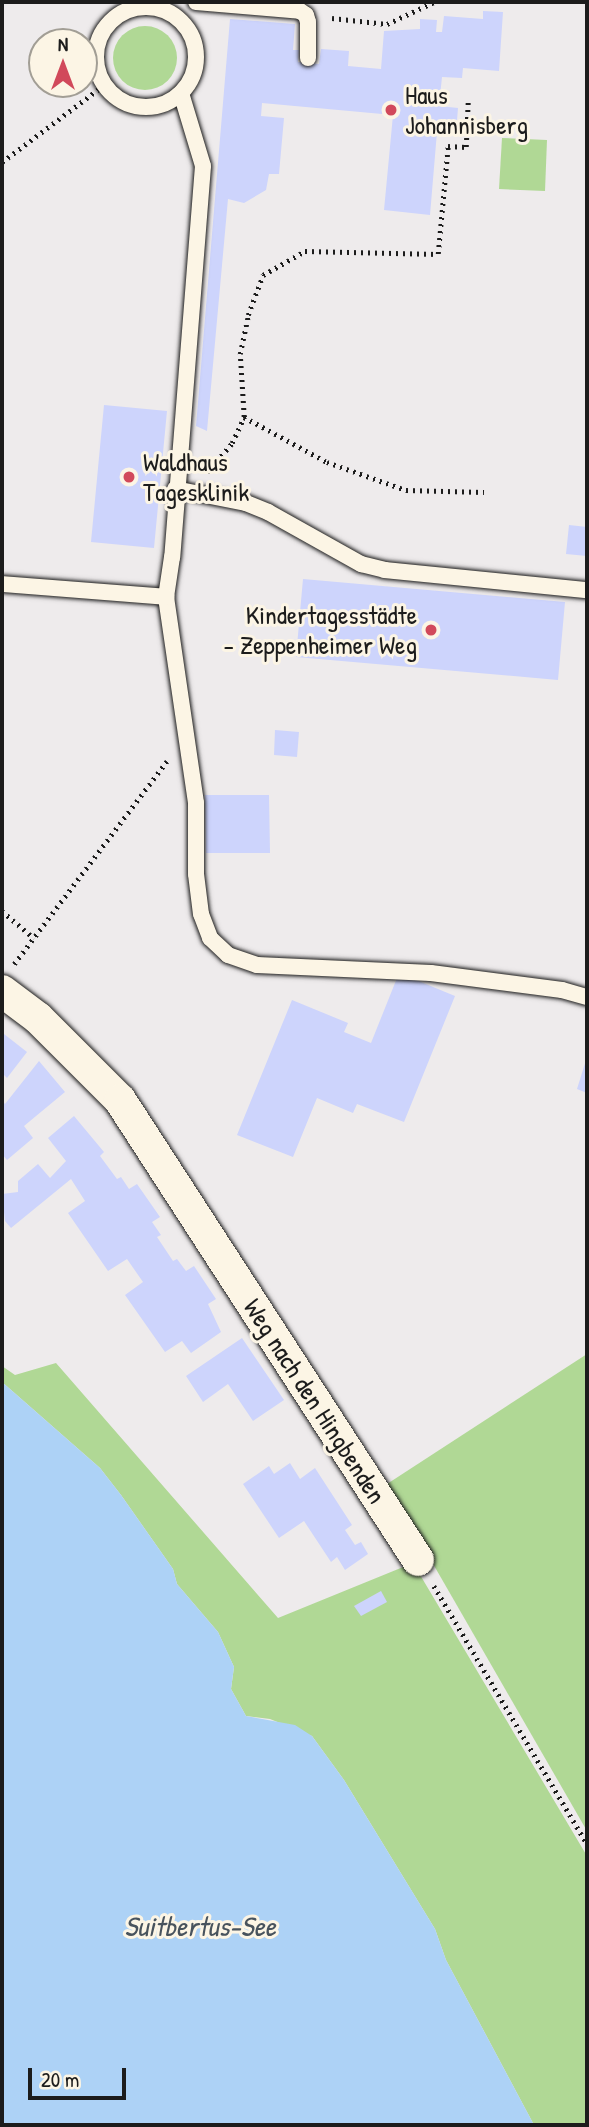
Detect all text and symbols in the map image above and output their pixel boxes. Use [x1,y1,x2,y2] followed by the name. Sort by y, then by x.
[28,28,98,98] north arrow
[58,31,68,57] text: N
[405,79,528,140] place label: Haus Johannisberg
[383,102,399,118] marker: Haus Johannisberg
[143,446,249,508] place label: Waldhaus Tagesklinik
[121,469,137,485] marker: Waldhaus Tagesklinik
[224,599,417,660] place label: Kindertagesstädte - Zeppenheimer Weg
[423,622,439,638] marker: Kindertagesstädte - Zeppenheimer Weg
[237,1293,393,1509] street label: Weg nach den Hingbenden
[124,1909,276,1943] water label: Suitbertus-See
[32,2054,130,2098] scale bar
[41,2065,79,2094] text: 20 m

